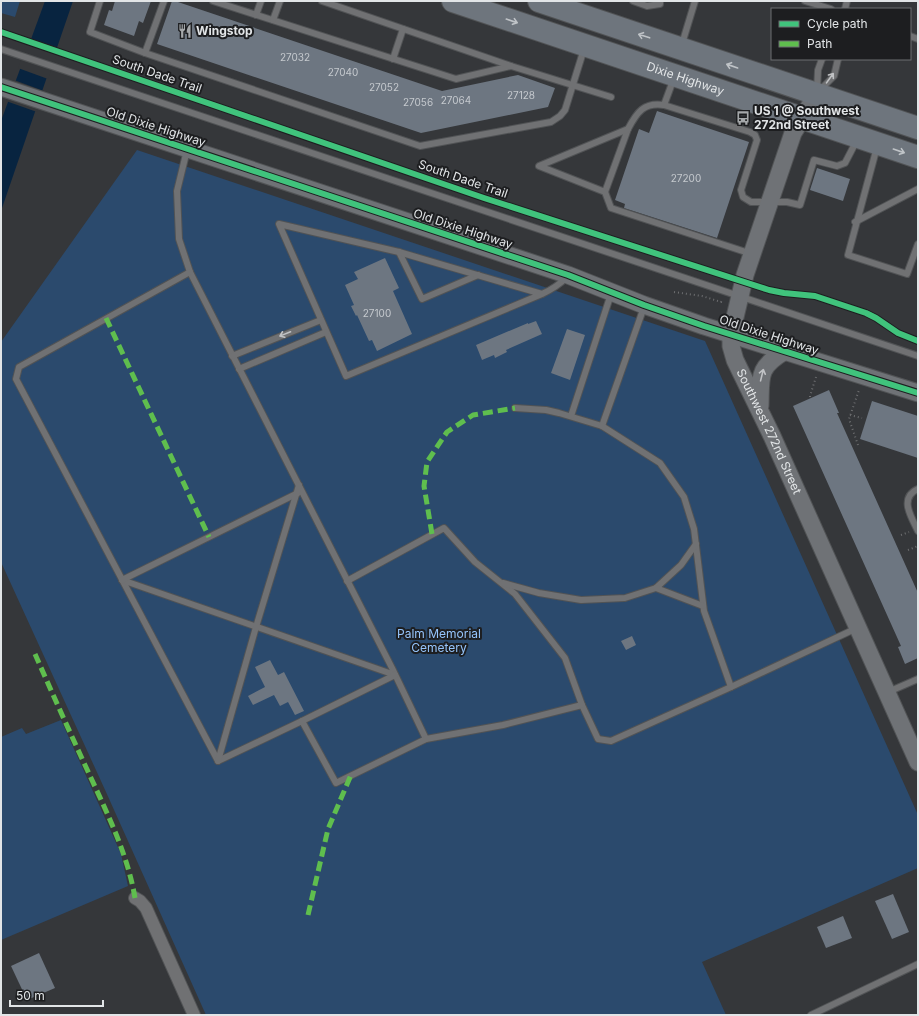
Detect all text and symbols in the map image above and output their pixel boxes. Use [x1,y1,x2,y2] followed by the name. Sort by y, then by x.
[771,8,911,60] legend
[807,16,868,31] text: Cycle path
[506,18,519,25] one-way arrow
[177,23,193,39] restaurant icon: Wingstop
[196,23,253,38] place label: Wingstop
[639,31,651,39] one-way arrow
[807,36,832,51] text: Path
[110,51,204,96] street label: South Dade Trail
[280,51,310,63] house number: 27032
[645,58,726,99] street label: Dixie Highway
[727,61,739,69] one-way arrow
[328,66,358,78] house number: 27040
[826,73,834,84] one-way arrow
[369,81,399,93] house number: 27052
[507,89,535,101] house number: 27128
[441,94,471,106] house number: 27064
[403,96,433,108] house number: 27056
[105,103,208,150] street label: Old Dixie Highway
[754,103,860,132] place label: US 1 @ Southwest 272nd Street
[735,110,751,126] bus stop icon: US 1 @ Southwest 272nd Street
[893,148,906,155] one-way arrow
[416,156,510,201] street label: South Dade Trail
[671,172,701,184] house number: 27200
[412,205,515,252] street label: Old Dixie Highway
[363,307,391,319] house number: 27100
[718,311,821,358] street label: Old Dixie Highway
[280,331,292,339] one-way arrow
[733,366,805,496] street label: Southwest 272nd Street
[759,369,767,382] one-way arrow
[397,626,481,655] park label: Palm Memorial Cemetery
[10,982,103,1008] scale bar
[16,988,45,1003] text: 50 m

